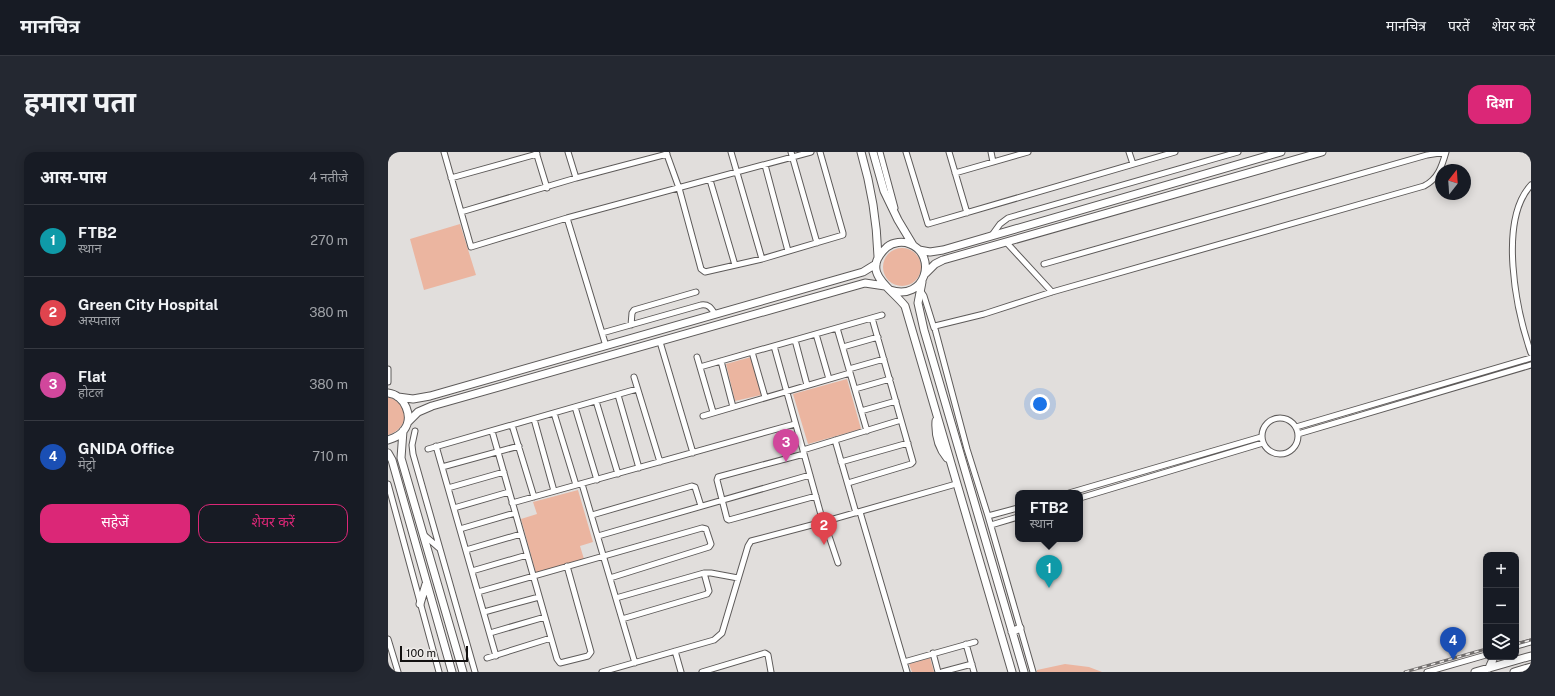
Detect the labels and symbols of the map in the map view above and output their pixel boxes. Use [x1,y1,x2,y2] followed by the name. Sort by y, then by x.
[1435,164,1471,200] north arrow
[1030,394,1050,414] your location
[773,429,799,462] pin: 3
[811,512,837,545] pin: 2
[1036,555,1062,588] pin: 1
[1440,627,1466,660] pin: 4
[400,644,468,663] scale bar

